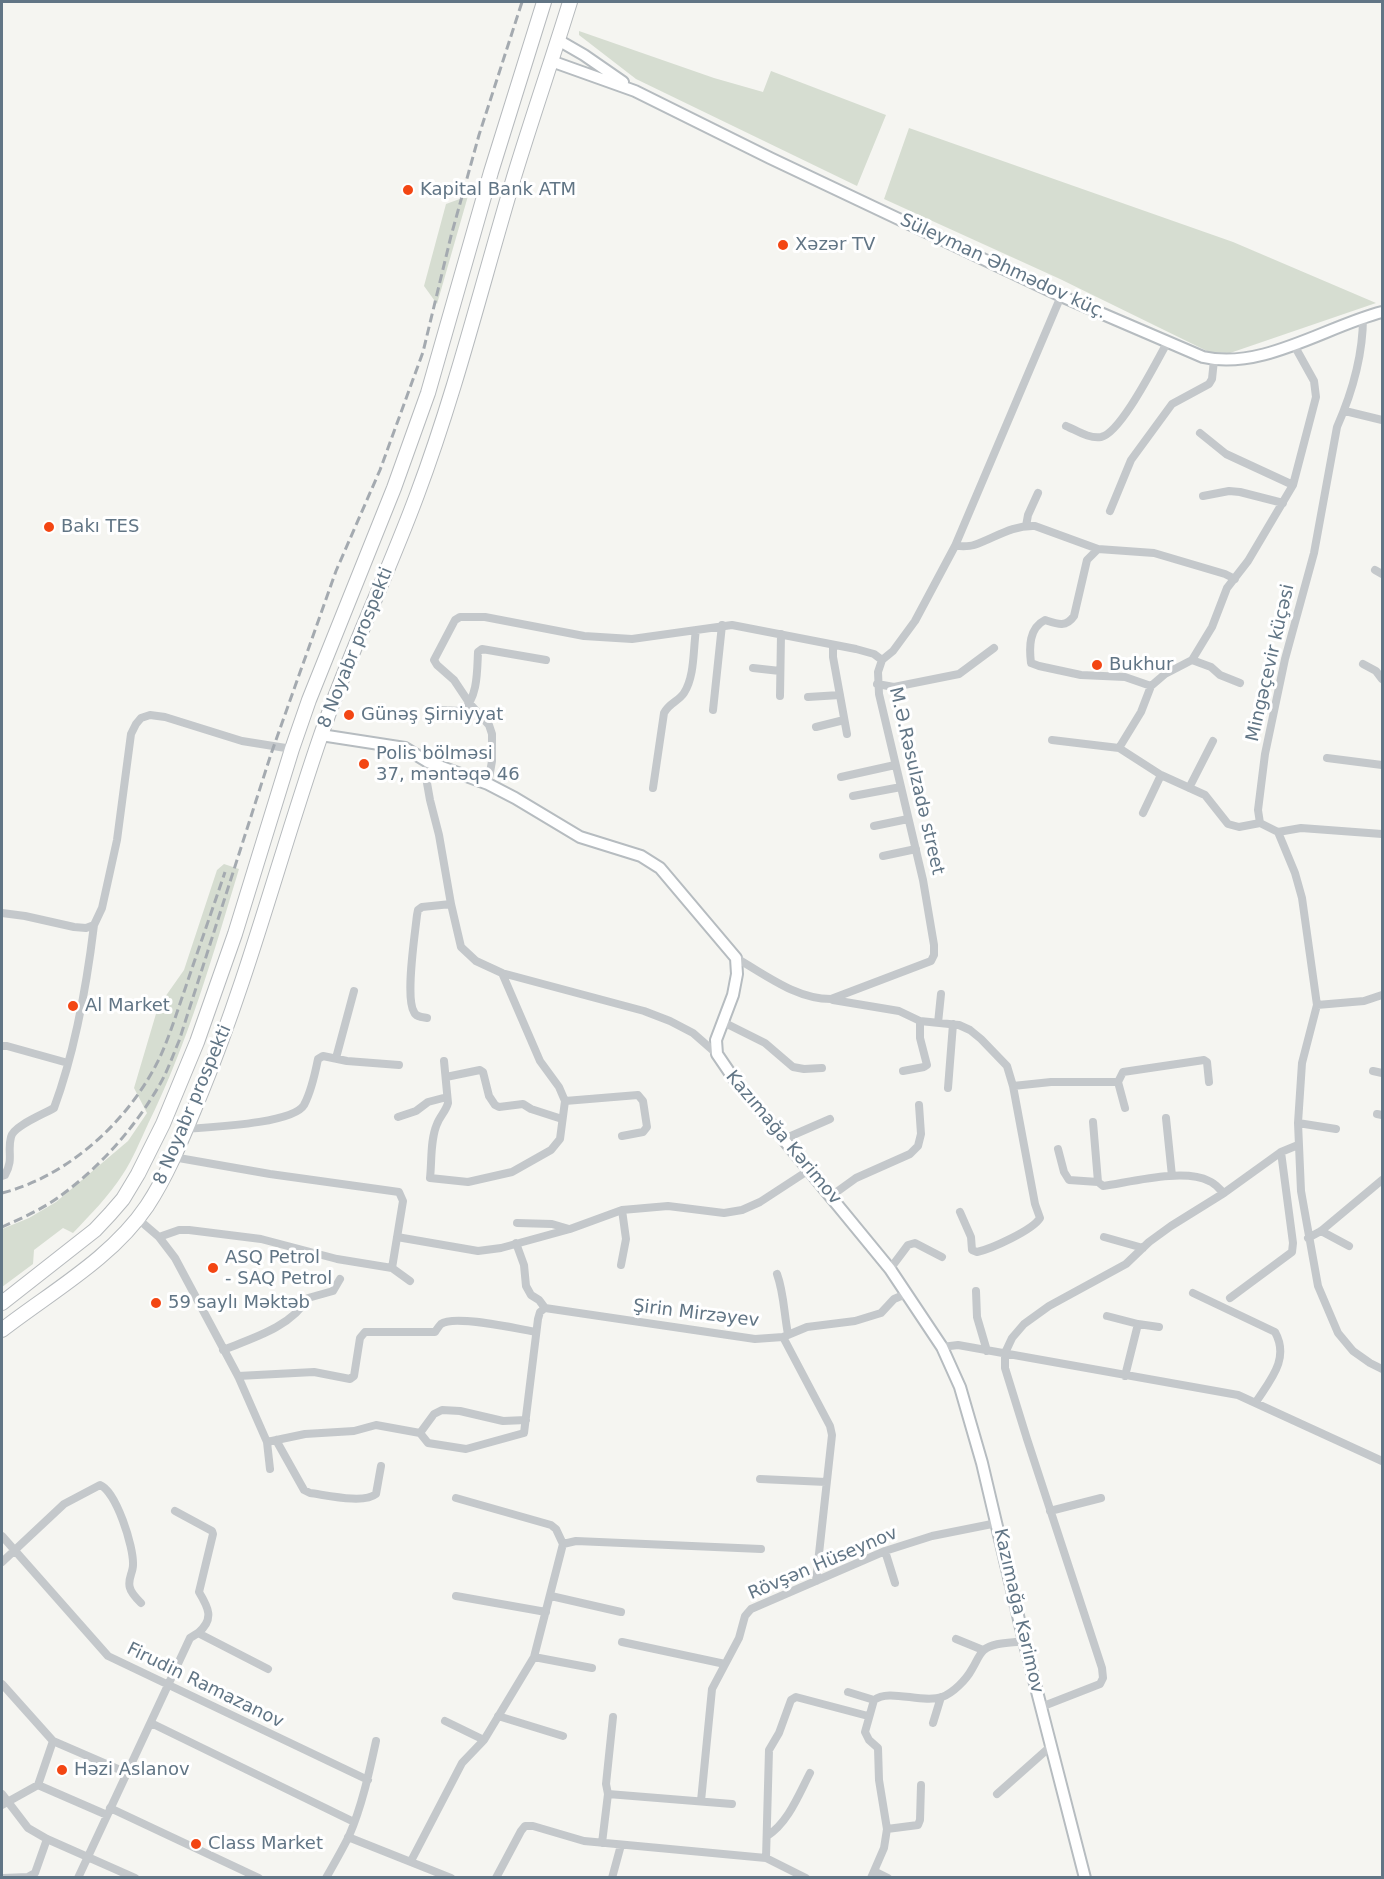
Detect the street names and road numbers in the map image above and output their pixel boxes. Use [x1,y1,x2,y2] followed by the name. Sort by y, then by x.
[896,210,1110,324] street label: Süleyman Əhmədov küç.
[314,564,398,732] street label: 8 Noyabr prospekti
[1242,582,1300,744] street label: Mingəçevir küçəsi
[884,685,948,877] street label: M.Ə.Rəsulzadə street
[150,1022,236,1188] street label: 8 Noyabr prospekti
[721,1067,845,1209] street label: Kazımağa Kərimov
[632,1296,760,1332] street label: Şirin Mirzəyev
[745,1523,901,1605] street label: Rövşən Hüseynov
[989,1527,1047,1695] street label: Kazımağa Kərimov
[123,1639,287,1733] street label: Firudin Ramazanov

